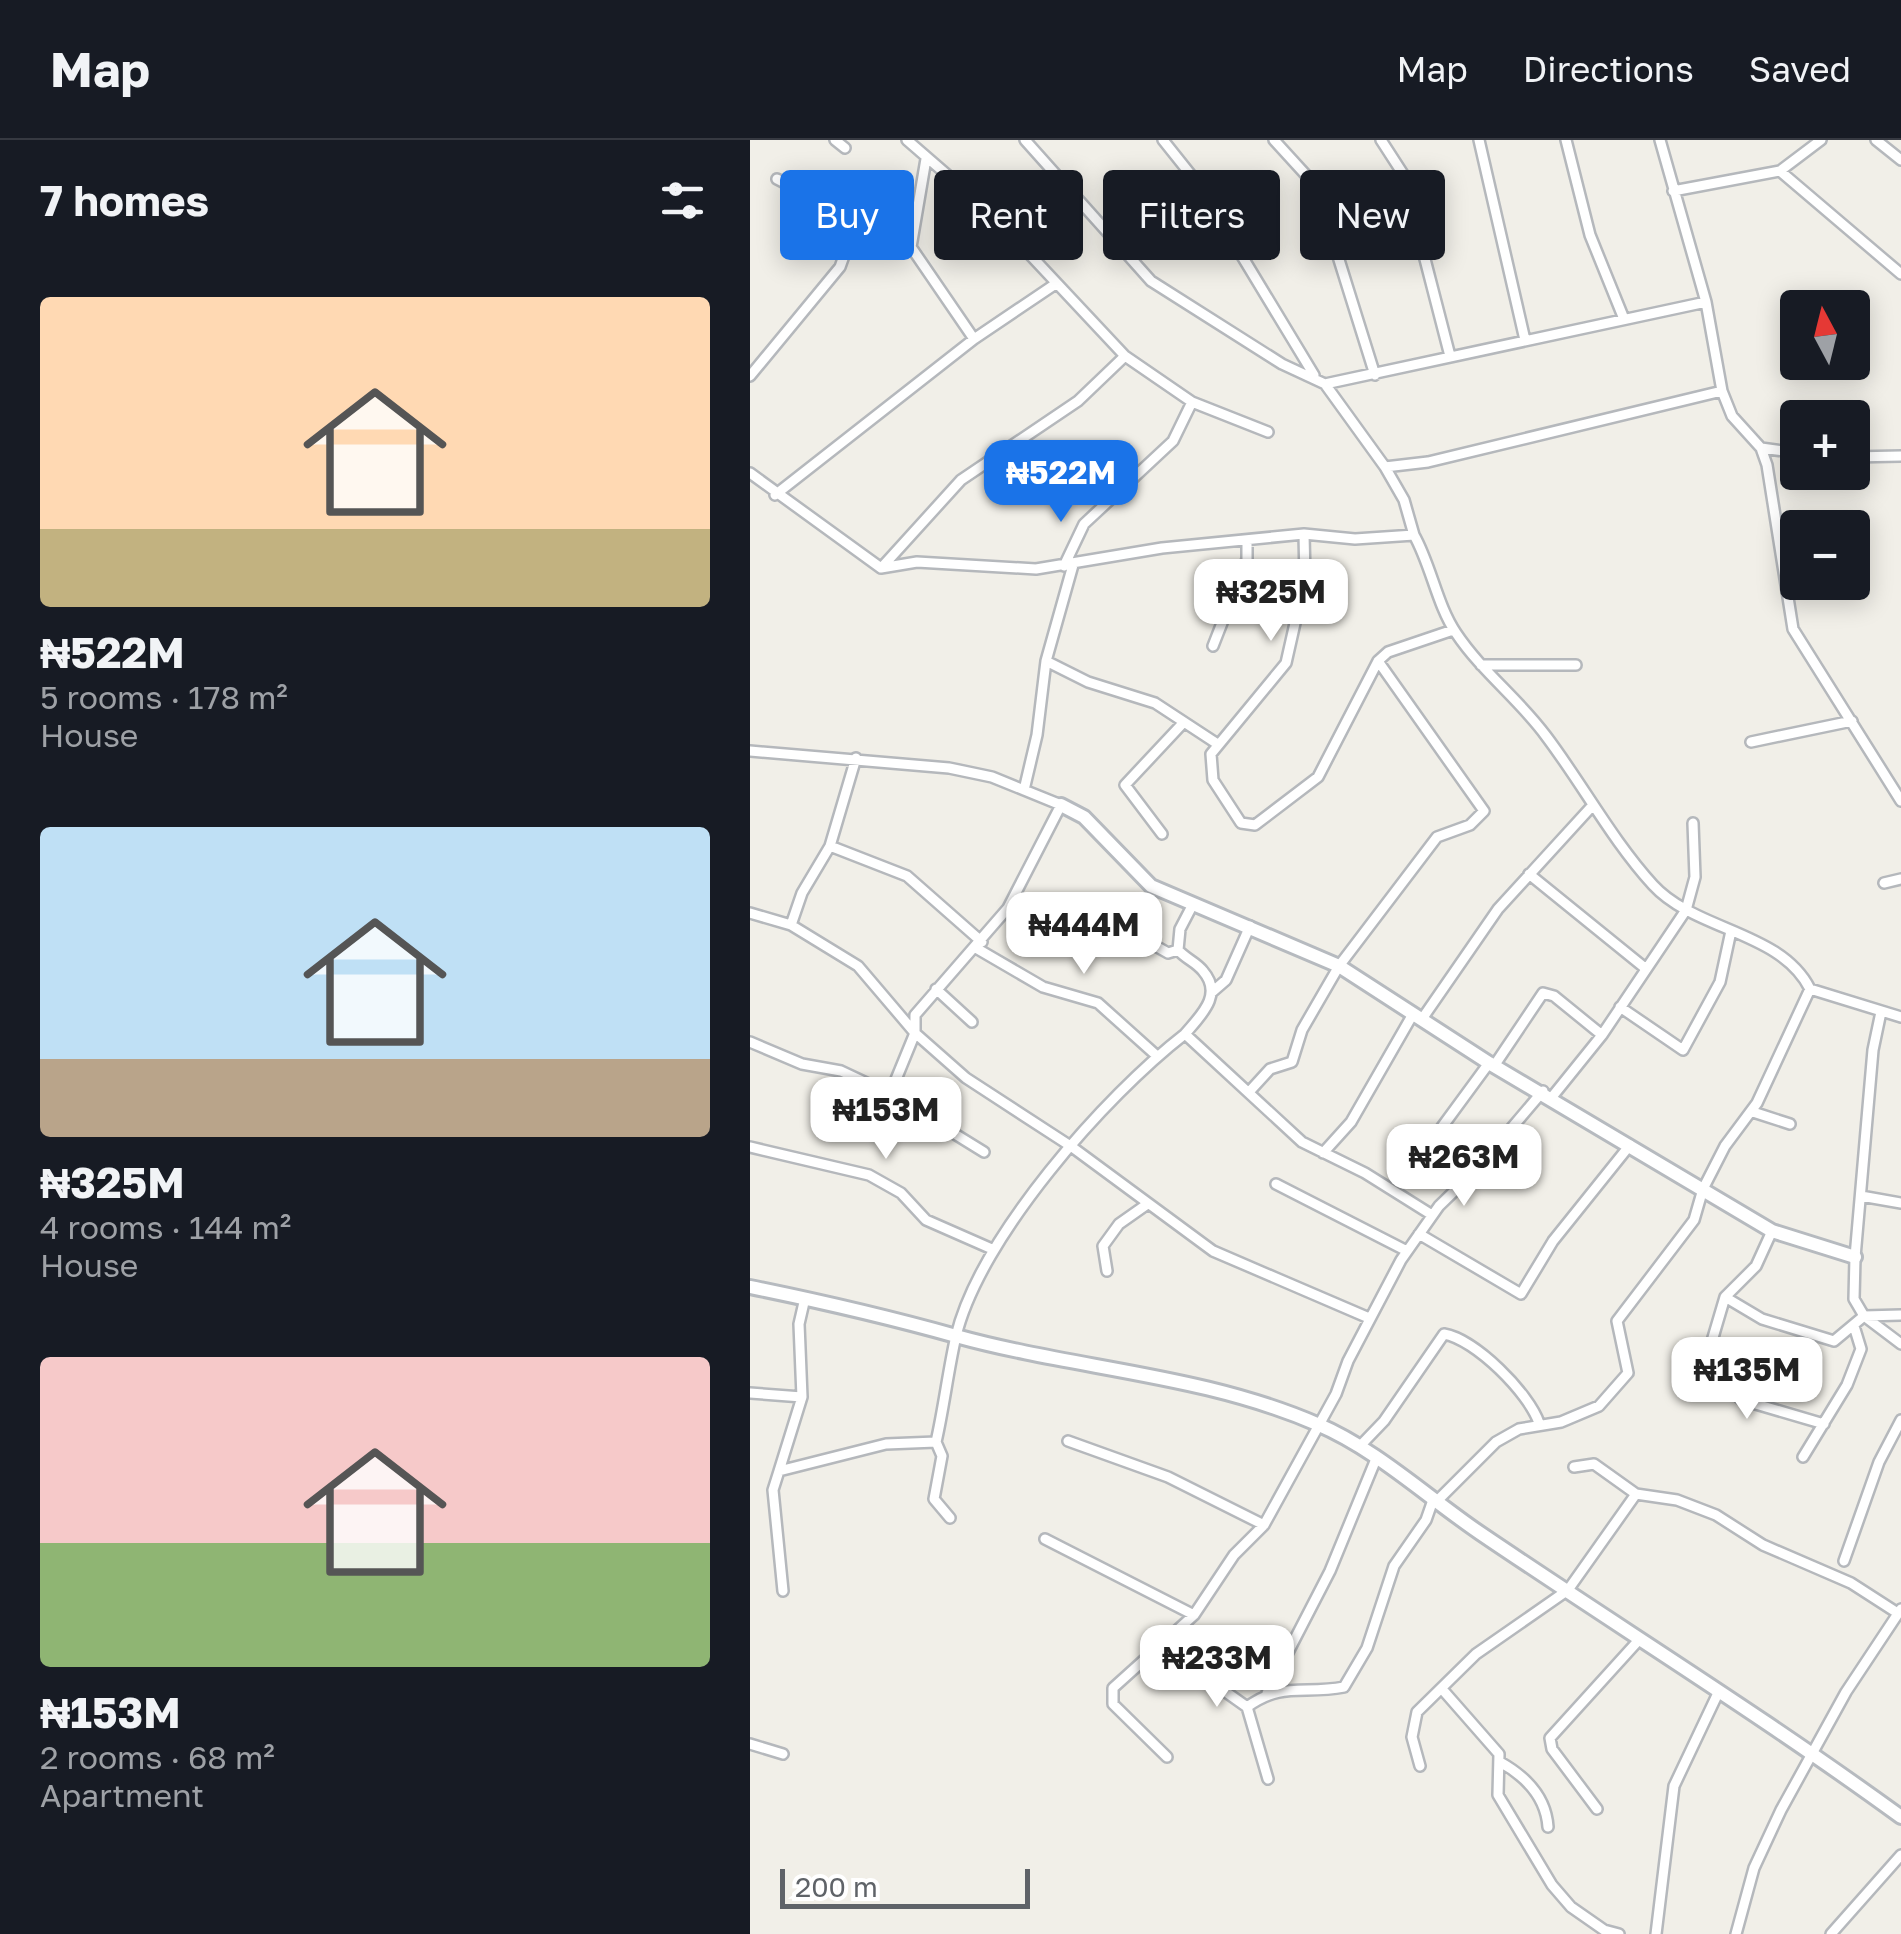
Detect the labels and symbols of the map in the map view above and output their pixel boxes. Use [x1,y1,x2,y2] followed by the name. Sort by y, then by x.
[1780,290,1870,380] north arrow
[991,440,1131,525] pin: ₦522M
[1201,559,1341,644] pin: ₦325M
[1014,892,1154,977] pin: ₦444M
[816,1077,956,1162] pin: ₦153M
[1394,1124,1534,1209] pin: ₦263M
[1677,1337,1817,1422] pin: ₦135M
[1147,1625,1287,1710] pin: ₦233M
[780,1864,1030,1908] scale bar

